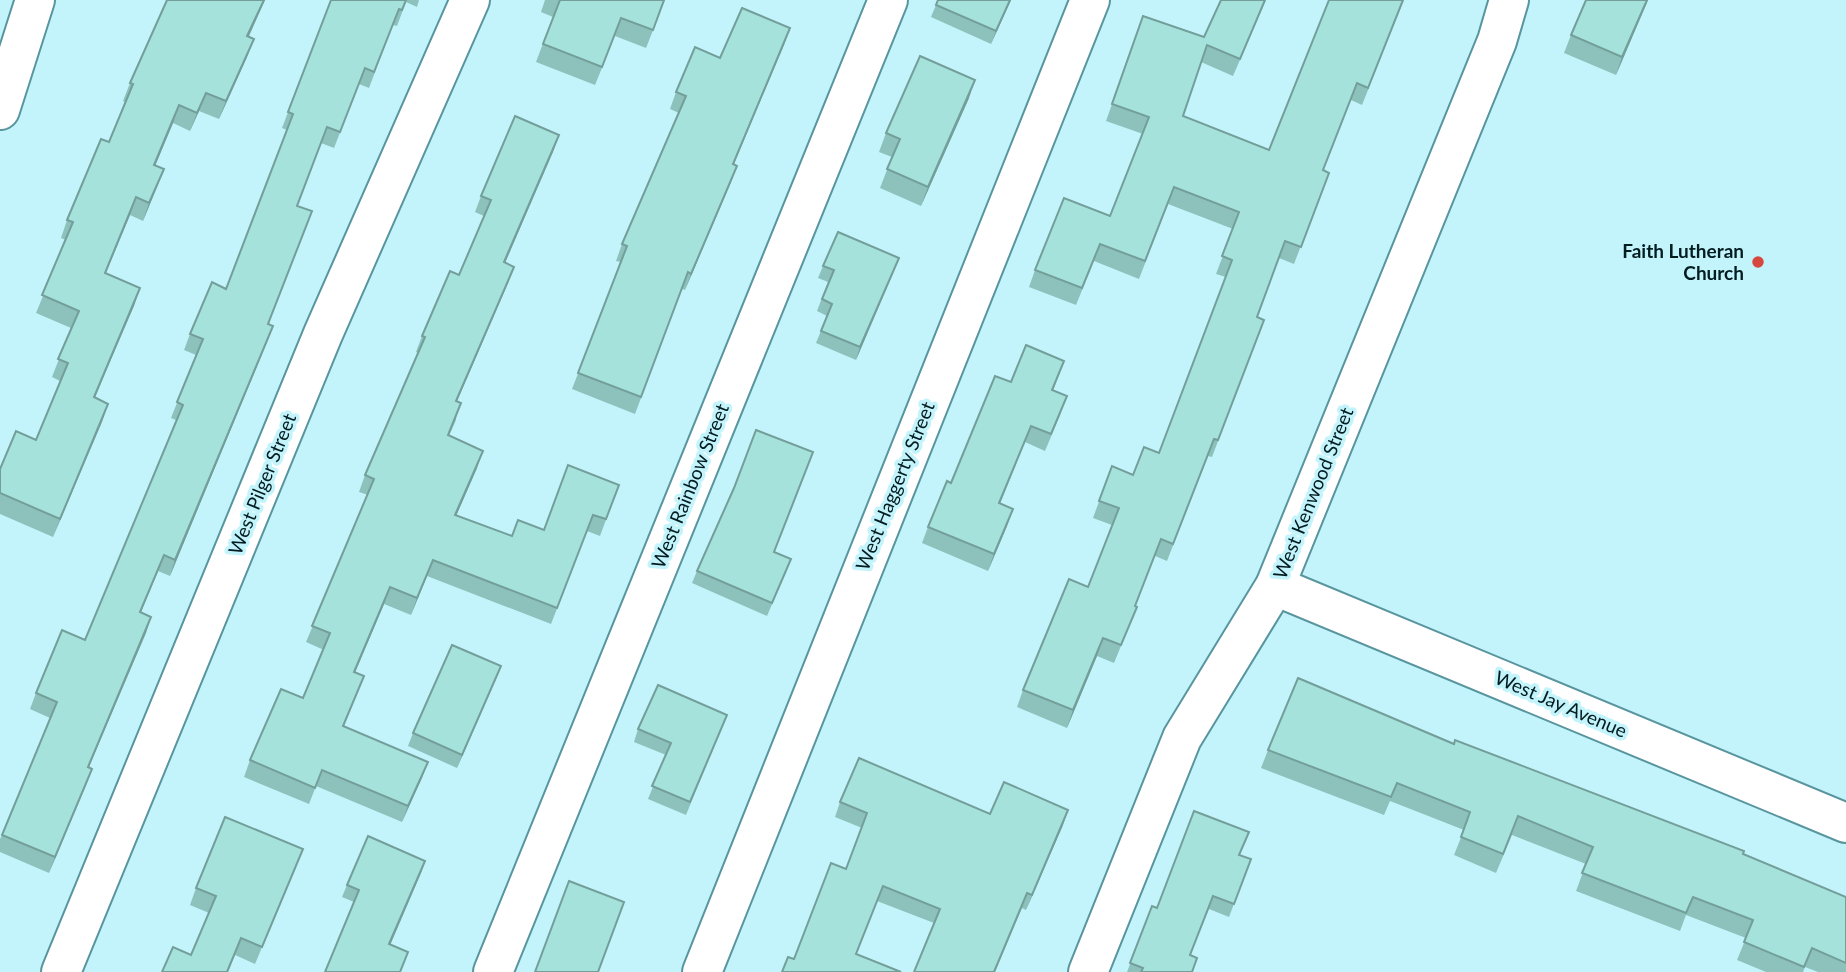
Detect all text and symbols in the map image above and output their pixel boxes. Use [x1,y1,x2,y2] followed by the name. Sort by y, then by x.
[1622,239,1744,284] place label: Faith Lutheran Church
[1750,254,1766,270] marker: Faith Lutheran Church
[850,398,939,573] street label: West Haggerty Street
[646,400,733,572] street label: West Rainbow Street
[1268,404,1358,582] street label: West Kenwood Street
[223,410,300,558] street label: West Pilger Street
[1492,665,1631,742] street label: West Jay Avenue

